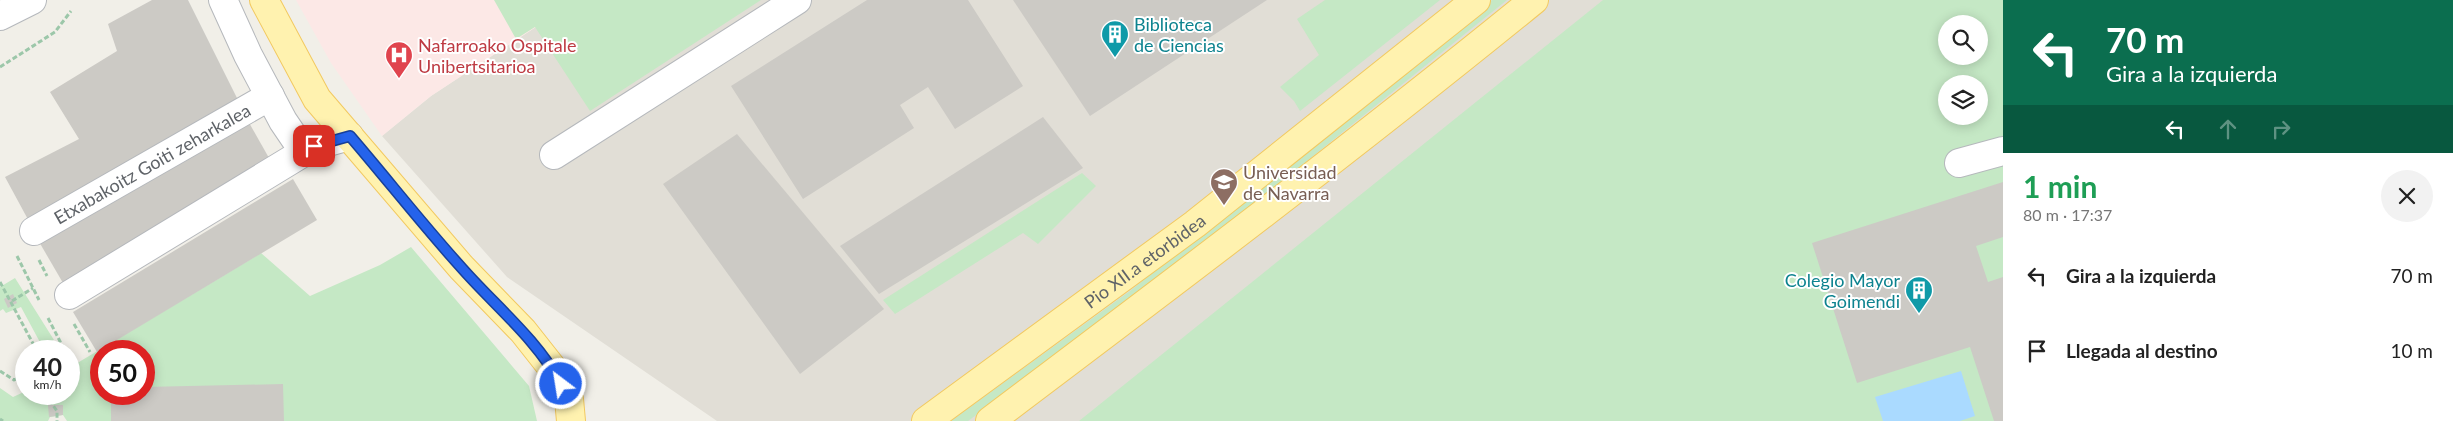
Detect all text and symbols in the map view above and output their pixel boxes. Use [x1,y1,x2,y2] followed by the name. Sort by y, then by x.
[1134,13,1224,56] place label: Biblioteca de Ciencias
[1938,15,1988,125] map controls
[1938,15,1988,65] button: search
[2106,18,2184,60] text: 70 m
[1100,19,1130,58] building icon: Biblioteca de Ciencias
[2023,20,2088,85] icon: left
[418,34,576,77] place label: Nafarroako Ospitale Unibertsitarioa
[384,40,414,79] hospital icon: Nafarroako Ospitale Unibertsitarioa
[2106,60,2277,87] text: Gira a la izquierda
[1938,75,1988,125] button: layers
[50,99,254,228] street label: Etxabakoitz Goiti zeharkalea
[2161,115,2189,143] icon: left
[2214,115,2242,143] icon: ahead
[2267,115,2295,143] icon: right
[293,125,335,167] pin
[300,132,328,160] icon: arrive
[1243,161,1337,204] place label: Universidad de Navarra
[1209,167,1239,206] school or university icon: Universidad de Navarra
[2023,168,2097,204] text: 1 min
[2381,170,2433,222] button: close
[2023,205,2112,224] text: 80 m · 17:37
[1080,209,1210,313] street label: Pio XII.a etorbidea
[2023,262,2051,290] icon: left
[2066,264,2216,287] text: Gira a la izquierda
[2390,264,2433,287] text: 70 m
[1785,269,1900,312] place label: Colegio Mayor Goimendi
[1904,275,1934,314] building icon: Colegio Mayor Goimendi
[2023,337,2051,365] icon: arrive
[2066,339,2218,362] text: Llegada al destino
[2390,339,2433,362] text: 10 m
[90,340,155,405] speed limit sign: 50
[33,351,62,381] text: 40
[534,357,586,409] position arrow
[33,377,62,392] text: km/h

